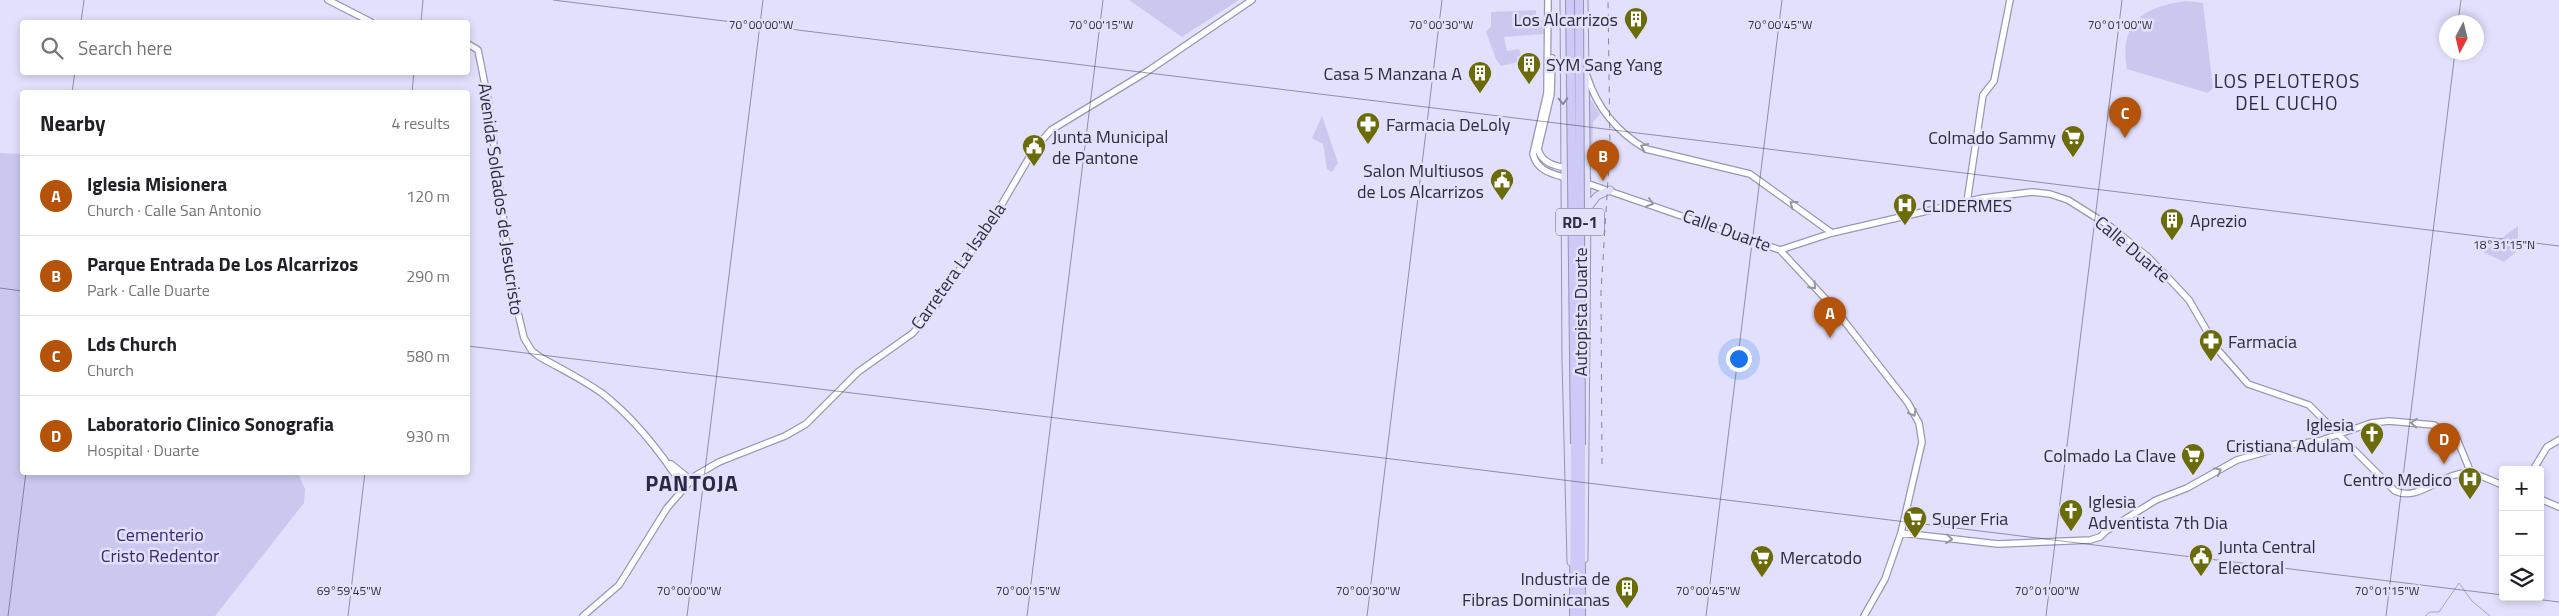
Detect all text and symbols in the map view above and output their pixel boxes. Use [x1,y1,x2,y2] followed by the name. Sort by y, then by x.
[1513,6,1618,33] place label: Los Alcarrizos
[1623,6,1649,40] building icon: Los Alcarrizos
[729,15,794,34] text: 70°00'00"W
[1069,15,1134,34] text: 70°00'15"W
[1409,15,1474,34] text: 70°00'30"W
[1748,15,1813,34] text: 70°00'45"W
[2088,15,2153,34] text: 70°01'00"W
[2439,15,2484,60] north arrow
[20,20,470,75] search box
[78,33,172,62] text: Search here
[38,34,66,62] icon: search
[1516,51,1542,85] building icon: SYM Sang Yang
[1546,51,1662,78] place label: SYM Sang Yang
[1323,60,1462,87] place label: Casa 5 Manzana A
[1467,60,1493,94] building icon: Casa 5 Manzana A
[2214,66,2360,117] district label: LOS PELOTEROS DEL CUCHO
[471,81,531,317] street label: Avenida Soldados de Jesucristo
[1558,97,1569,105] one-way arrow
[2109,97,2141,138] pin: C
[40,107,105,139] text: Nearby
[391,111,450,135] text: 4 results
[1355,111,1381,145] pharmacy icon: Farmacia DeLoly
[1386,111,1511,138] place label: Farmacia DeLoly
[1052,123,1168,171] place label: Junta Municipal de Pantone
[1928,124,2056,151] place label: Colmado Sammy
[2060,124,2086,158] supermarket icon: Colmado Sammy
[1021,133,1047,167] public building icon: Junta Municipal de Pantone
[1587,140,1619,181] pin: B
[1640,142,1649,153] one-way arrow
[1357,157,1484,205] place label: Salon Multiusos de Los Alcarrizos
[1489,167,1515,201] public building icon: Salon Multiusos de Los Alcarrizos
[87,169,227,198] text: Iglesia Misionera
[51,184,61,208] text: A
[406,184,450,208] text: 120 m
[1892,192,1918,226] hospital icon: CLIDERMES
[1922,192,2012,219] place label: CLIDERMES
[904,197,1012,335] street label: Carretera La Isabela
[87,198,261,222] text: Church · Calle San Antonio
[1645,198,1654,208] one-way arrow
[1789,201,1799,210] one-way arrow
[1679,202,1775,258] street label: Calle Duarte
[2159,207,2185,241] building icon: Aprezio
[2190,207,2247,234] place label: Aprezio
[1556,208,1604,236] road number: RD-1
[2089,209,2177,289] street label: Calle Duarte
[2473,235,2535,254] text: 18°31'15"N
[1567,247,1594,377] street label: Autopista Duarte
[87,249,358,278] text: Parque Entrada De Los Alcarrizos
[51,264,61,288] text: B
[406,264,450,288] text: 290 m
[87,278,210,302] text: Park · Calle Duarte
[1807,280,1816,289] one-way arrow
[1814,297,1846,338] pin: A
[2198,328,2224,362] pharmacy icon: Farmacia
[2228,328,2297,355] place label: Farmacia
[87,329,177,358] text: Lds Church
[52,344,60,368] text: C
[406,344,450,368] text: 580 m
[1726,346,1752,372] your location
[87,358,134,382] text: Church
[1907,408,1917,417] one-way arrow
[87,409,334,438] text: Laboratorio Clinico Sonografia
[2226,411,2354,459] place label: Iglesia Cristiana Adulam
[2410,417,2418,428] one-way arrow
[2359,421,2385,455] church icon: Iglesia Cristiana Adulam
[2428,423,2460,464] pin: D
[51,424,61,448] text: D
[406,424,450,448] text: 930 m
[87,438,199,462] text: Hospital · Duarte
[2044,442,2176,469] place label: Colmado La Clave
[2180,442,2206,476] supermarket icon: Colmado La Clave
[645,466,739,500] district label: PANTOJA
[2343,466,2452,493] place label: Centro Medico
[2457,466,2483,500] hospital icon: Centro Medico
[2499,466,2544,601] map controls
[2499,466,2544,511] button: +
[2212,467,2221,477] one-way arrow
[2088,488,2228,536] place label: Iglesia Adventista 7th Dia
[2058,498,2084,532] church icon: Iglesia Adventista 7th Dia
[1902,505,1928,539] supermarket icon: Super Fria
[1932,505,2008,532] place label: Super Fria
[2499,511,2544,556] button: −
[101,521,219,569] park label: Cementerio Cristo Redentor
[1945,533,1953,544] one-way arrow
[2218,533,2316,581] place label: Junta Central Electoral
[2188,543,2214,577] public building icon: Junta Central Electoral
[1749,544,1775,578] supermarket icon: Mercatodo
[1780,544,1862,571] place label: Mercatodo
[2499,556,2544,601] button: layers
[1462,565,1610,613] place label: Industria de Fibras Dominicanas
[1614,575,1640,609] building icon: Industria de Fibras Dominicanas
[317,581,382,600] text: 69°59'45"W
[657,581,722,600] text: 70°00'00"W
[996,581,1061,600] text: 70°00'15"W
[1336,581,1401,600] text: 70°00'30"W
[1676,581,1741,600] text: 70°00'45"W
[2015,581,2080,600] text: 70°01'00"W
[2355,581,2420,600] text: 70°01'15"W

